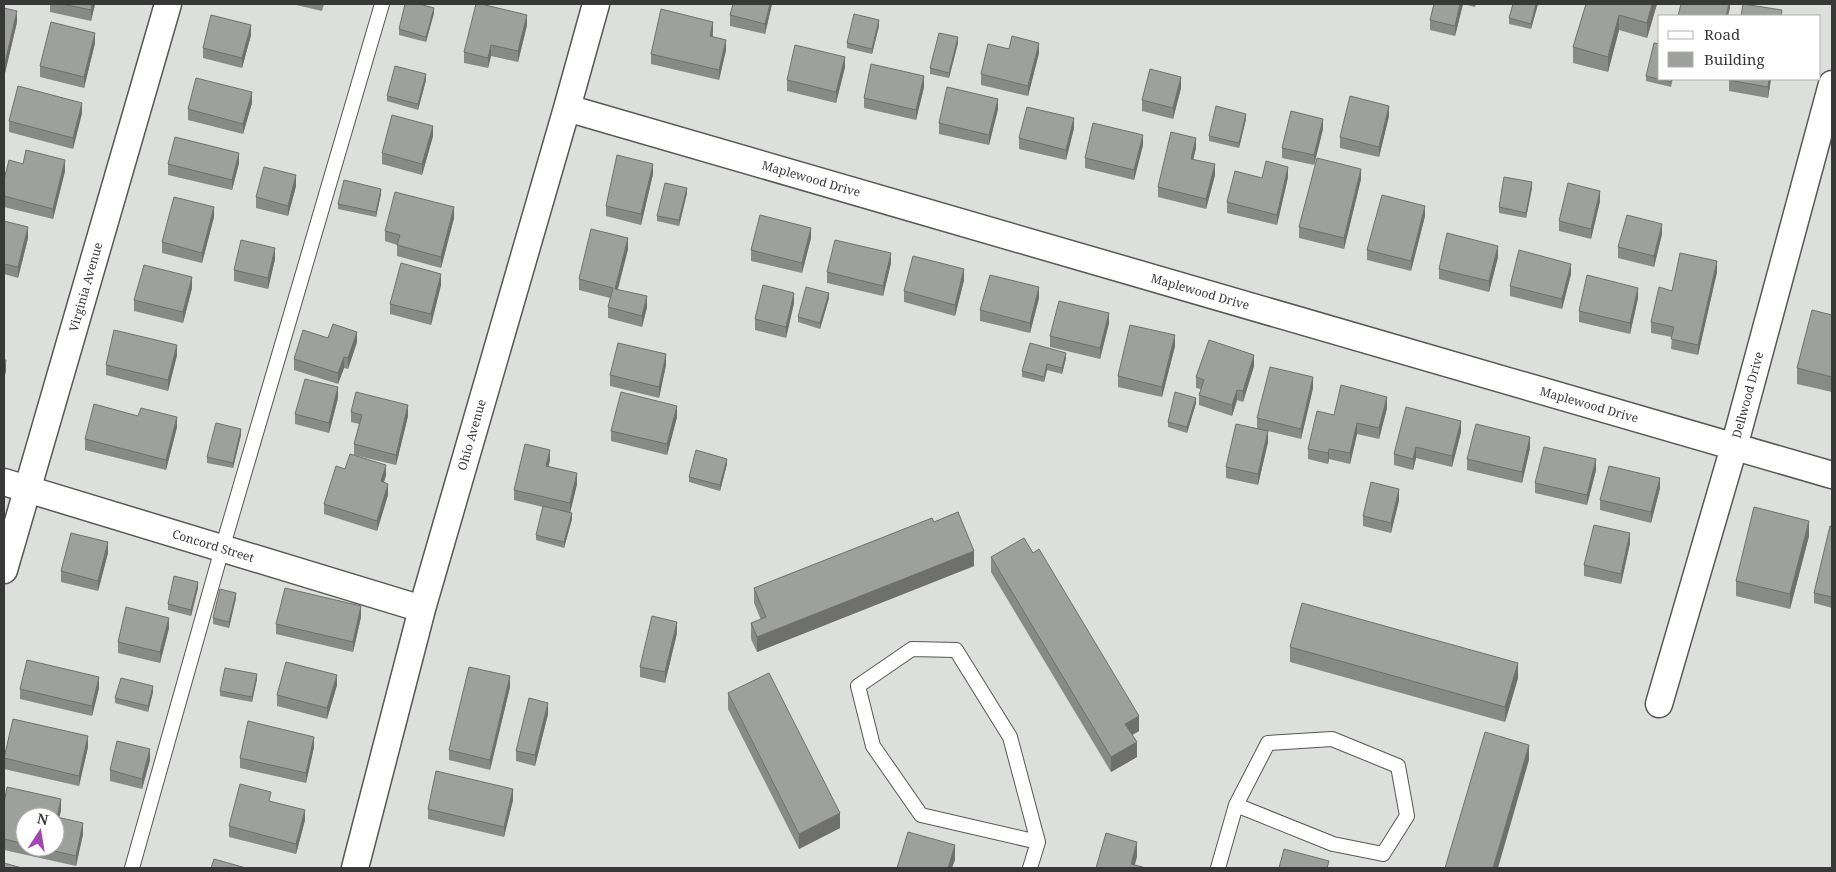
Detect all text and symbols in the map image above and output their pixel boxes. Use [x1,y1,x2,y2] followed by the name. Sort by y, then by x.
[1658,15,1821,80] legend
[1704,24,1740,44] text: Road
[1704,49,1765,69] text: Building
[760,156,862,201] street label: Maplewood Drive
[65,240,106,334] street label: Virginia Avenue
[1149,269,1251,314] street label: Maplewood Drive
[1728,350,1767,440] street label: Dellwood Drive
[1538,382,1640,427] street label: Maplewood Drive
[453,397,490,472] street label: Ohio Avenue
[170,525,256,566] street label: Concord Street
[15,807,65,857] north arrow
[35,808,50,829] text: N

